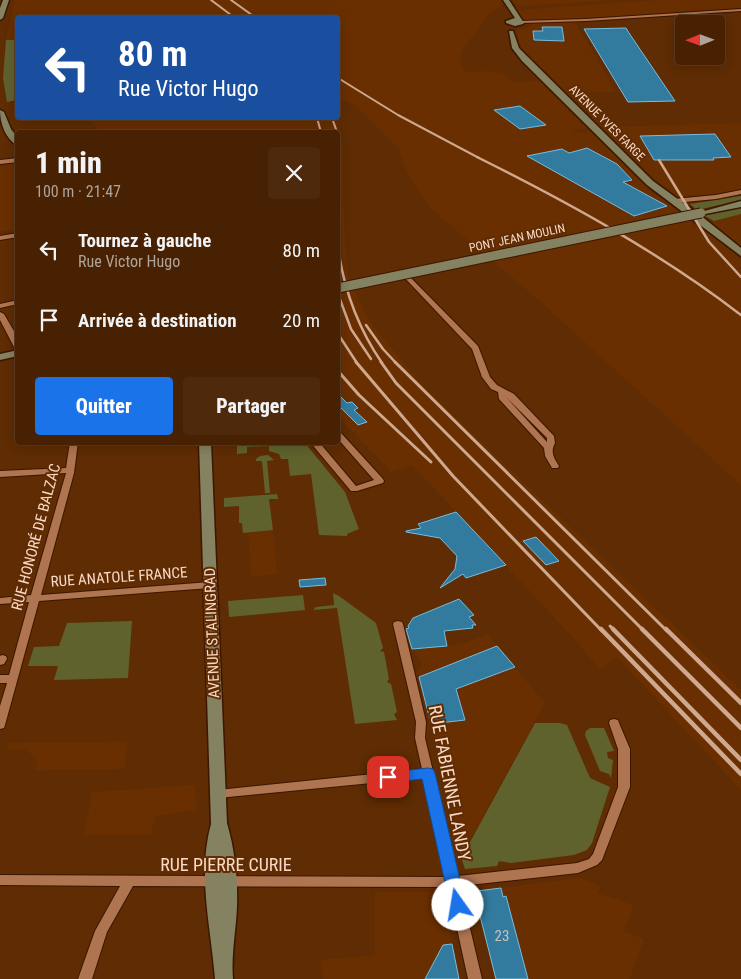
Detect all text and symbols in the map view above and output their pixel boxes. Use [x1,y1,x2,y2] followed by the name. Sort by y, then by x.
[675,15,725,65] north arrow
[675,15,725,65] map controls
[118,34,187,75] text: 80 m
[35,35,100,100] icon: left
[118,76,258,101] text: Rue Victor Hugo
[566,82,648,164] street label: AVENUE YVES FARGE
[35,145,102,180] text: 1 min
[268,147,320,199] button: close
[35,182,121,201] text: 100 m · 21:47
[468,221,566,255] street label: PONT JEAN MOULIN
[78,229,211,252] text: Tournez à gauche
[35,236,63,264] icon: left
[283,239,320,262] text: 80 m
[78,252,180,271] text: Rue Victor Hugo
[35,306,63,334] icon: arrive
[78,309,237,332] text: Arrivée à destination
[283,309,320,332] text: 20 m
[35,377,173,435] button: Quitter
[183,377,320,435] button: Partager
[8,462,64,612] street label: RUE HONORÉ DE BALZAC
[50,563,188,591] street label: RUE ANATOLE FRANCE
[201,568,223,698] street label: AVENUE STALINGRAD
[425,703,476,863] street label: RUE FABIENNE LANDY
[367,756,409,798] pin
[374,763,402,791] icon: arrive
[160,854,292,875] street label: RUE PIERRE CURIE
[431,878,483,930] position arrow
[495,927,509,945] house number: 23

